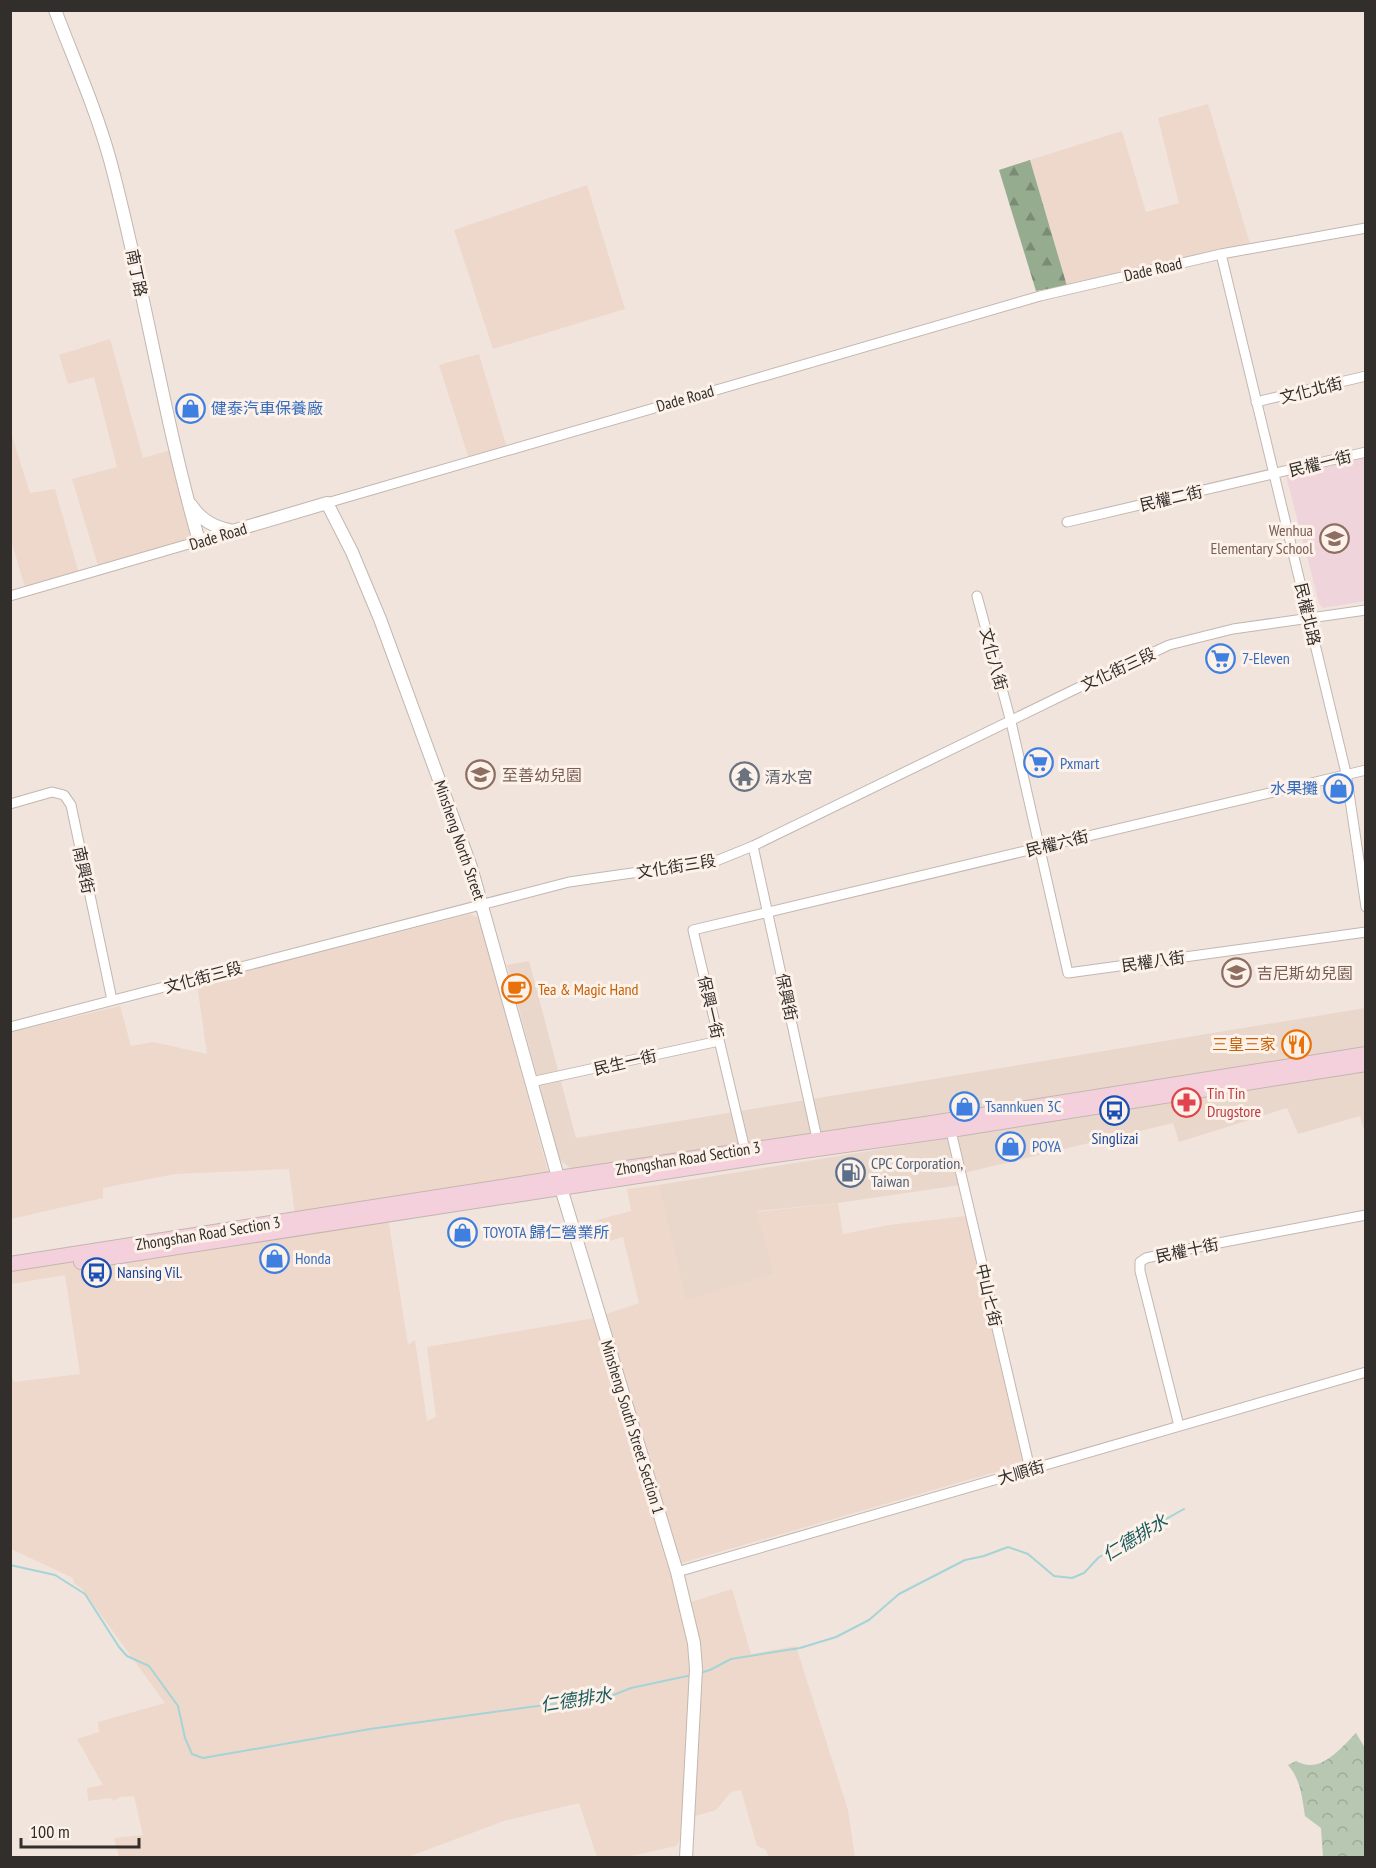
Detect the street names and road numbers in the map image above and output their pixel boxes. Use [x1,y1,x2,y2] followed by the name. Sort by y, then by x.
[122,247,152,299] street label: 南丁路
[1122,253,1184,285] street label: Dade Road
[1278,373,1344,407] street label: 文化北街
[654,380,716,416] street label: Dade Road
[1287,446,1353,480] street label: 民權一街
[1138,481,1204,515] street label: 民權二街
[187,518,249,554] street label: Dade Road
[1291,581,1325,647] street label: 民權北路
[976,625,1012,693] street label: 文化八街
[1078,643,1158,695] street label: 文化街三段
[430,778,490,903] street label: Minsheng North Street
[1024,826,1090,860] street label: 民權六街
[69,844,99,896] street label: 南興街
[635,850,717,882] street label: 文化街三段
[1120,947,1186,975] street label: 民權八街
[162,957,244,997] street label: 文化街三段
[772,971,802,1023] street label: 保興街
[694,974,728,1040] street label: 保興一街
[592,1045,658,1079] street label: 民生一街
[614,1137,762,1179] street label: Zhongshan Road Section 3
[134,1212,282,1254] street label: Zhongshan Road Section 3
[1154,1234,1220,1266] street label: 民權十街
[972,1262,1006,1328] street label: 中山七街
[597,1338,669,1516] street label: Minsheng South Street Section 1
[995,1456,1047,1488] street label: 大順街

